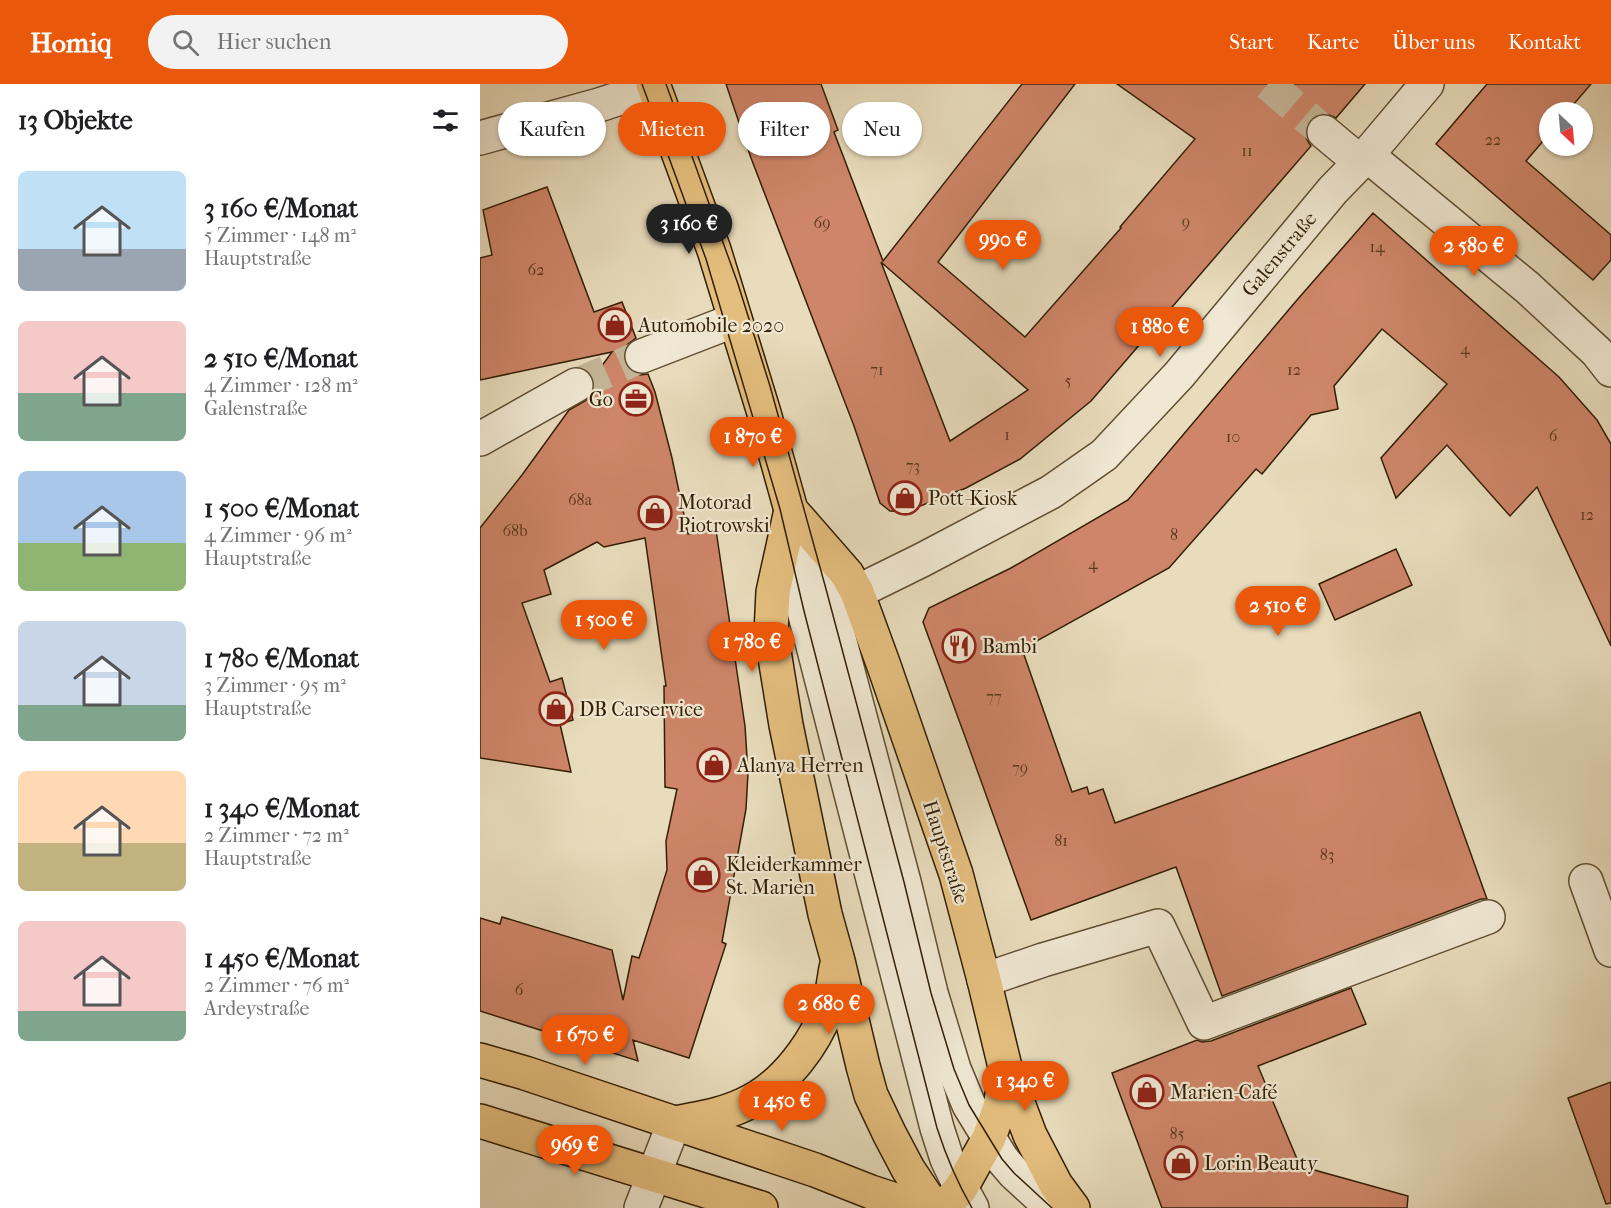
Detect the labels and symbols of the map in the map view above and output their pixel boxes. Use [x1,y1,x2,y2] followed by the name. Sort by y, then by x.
[1539,102,1593,156] north arrow
[1485,130,1501,149] house number: 22
[1241,141,1253,160] house number: 11
[634,204,744,255] pin: 3 160 €
[1237,207,1321,301] street label: Galenstraße
[1182,212,1190,231] house number: 9
[813,213,831,232] house number: 69
[961,220,1045,271] pin: 990 €
[1419,226,1529,277] pin: 2 580 €
[1369,237,1385,256] house number: 14
[528,260,544,279] house number: 62
[597,307,633,343] shop icon: Automobile 2020
[1105,307,1215,358] pin: 1 880 €
[637,314,784,337] place label: Automobile 2020
[1460,339,1470,358] house number: 4
[870,360,884,379] house number: 71
[1287,360,1301,379] house number: 12
[1065,371,1072,390] house number: 5
[618,381,654,417] office icon: Go
[589,388,613,411] place label: Go
[698,417,808,468] pin: 1 870 €
[1004,425,1010,444] house number: 1
[1549,426,1558,445] house number: 6
[1226,427,1240,446] house number: 10
[906,456,920,475] house number: 73
[887,480,923,516] shop icon: Pott-Kiosk
[928,487,1018,510] place label: Pott-Kiosk
[568,490,593,509] house number: 68a
[678,491,770,537] place label: Motorad Piotrowski
[637,495,673,531] shop icon: Motorad Piotrowski
[1580,505,1594,524] house number: 12
[502,521,528,540] house number: 68b
[1170,525,1178,544] house number: 8
[1088,554,1098,573] house number: 4
[1223,586,1333,637] pin: 2 510 €
[549,600,659,651] pin: 1 500 €
[697,622,807,673] pin: 1 780 €
[941,628,977,664] restaurant icon: Bambi
[982,635,1037,658] place label: Bambi
[986,687,1002,706] house number: 77
[538,691,574,727] shop icon: DB Carservice
[579,698,703,721] place label: DB Carservice
[696,747,732,783] shop icon: Alanya Herren
[736,754,864,777] place label: Alanya Herren
[1012,758,1028,777] house number: 79
[918,798,973,907] street label: Hauptstraße
[1054,831,1068,850] house number: 81
[1320,845,1334,864] house number: 83
[726,853,862,899] place label: Kleiderkammer St. Marien
[685,857,721,893] shop icon: Kleiderkammer St. Marien
[515,980,524,999] house number: 6
[774,984,884,1035] pin: 2 680 €
[530,1015,640,1066] pin: 1 670 €
[970,1061,1080,1112] pin: 1 340 €
[1129,1074,1165,1110] shop icon: Marien-Café
[727,1081,837,1132] pin: 1 450 €
[1170,1081,1278,1104] place label: Marien-Café
[1170,1124,1185,1143] house number: 85
[533,1125,617,1176] pin: 969 €
[1163,1145,1199,1181] shop icon: Lorin Beauty
[1204,1152,1319,1175] place label: Lorin Beauty

